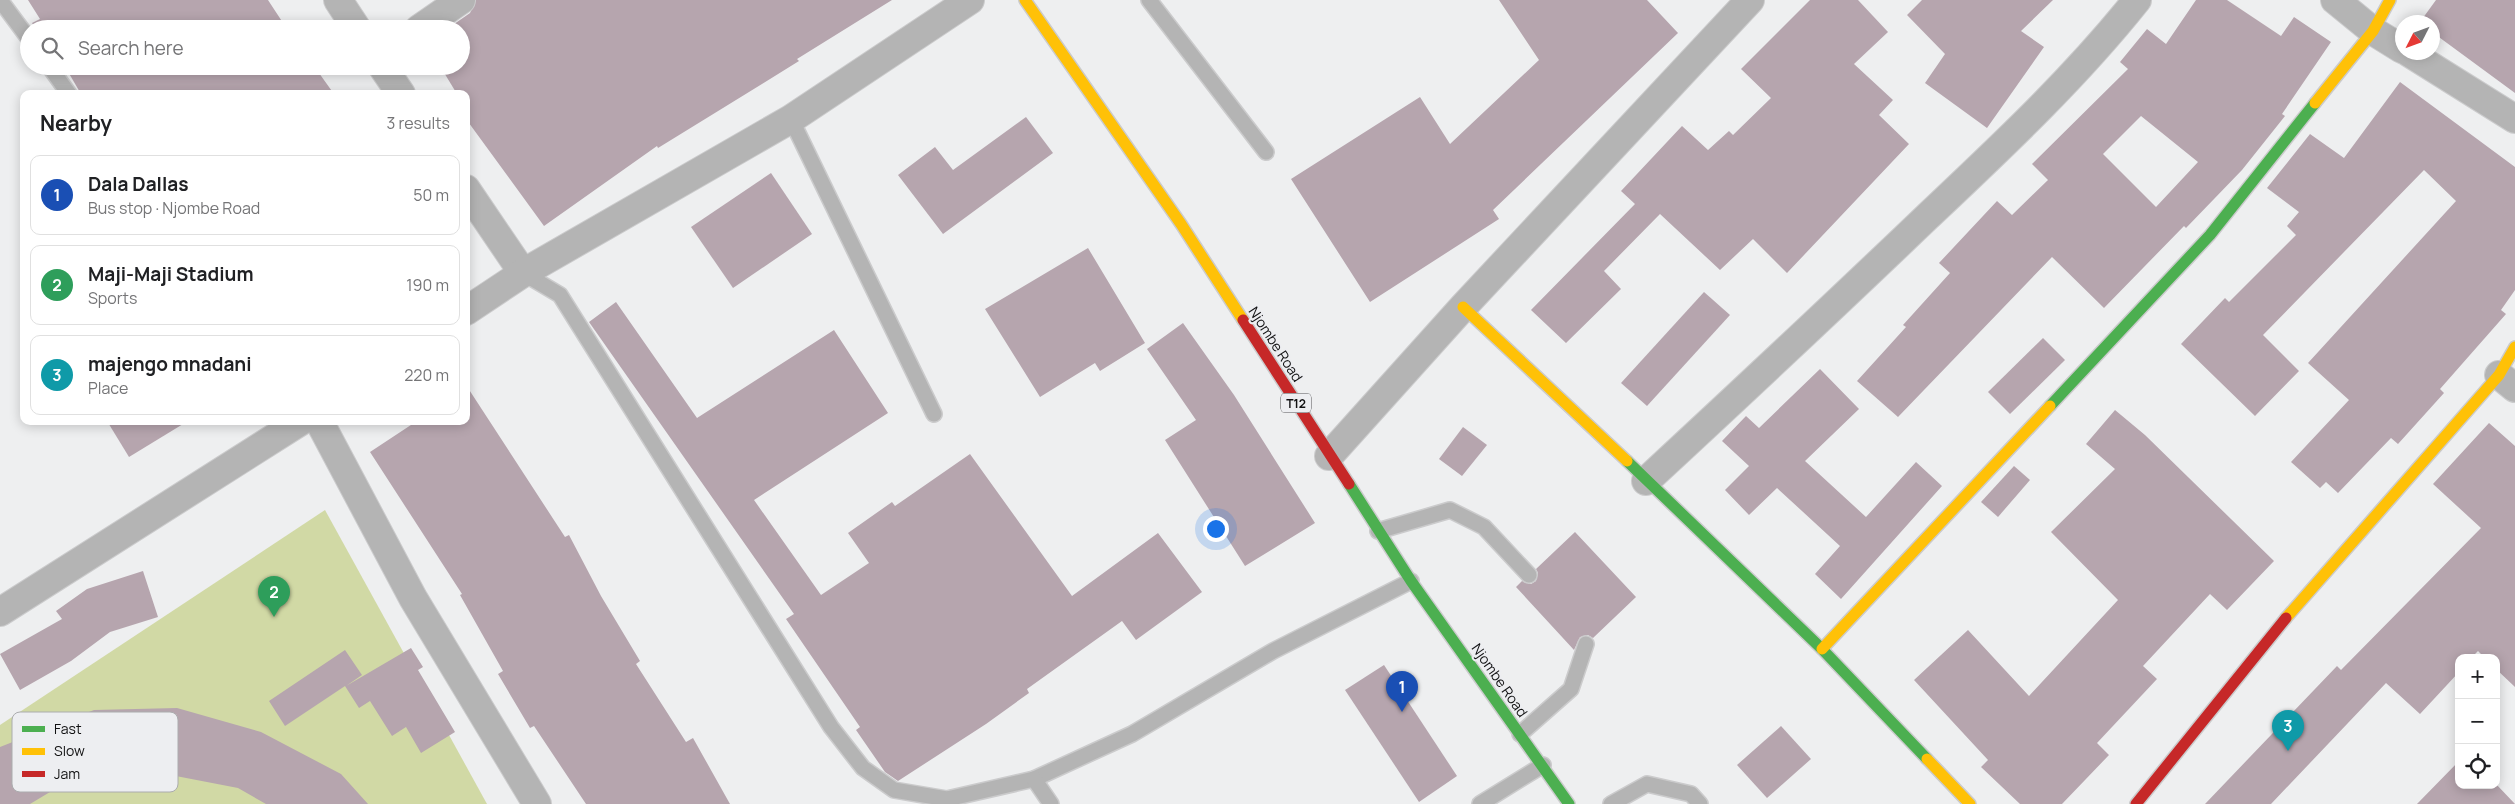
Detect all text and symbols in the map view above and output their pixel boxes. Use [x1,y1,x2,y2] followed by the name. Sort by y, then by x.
[2395,15,2440,60] north arrow
[20,20,470,75] search box
[38,34,66,62] icon: search
[78,35,184,61] text: Search here
[40,109,112,137] text: Nearby
[387,112,450,134] text: 3 results
[88,171,188,197] text: Dala Dallas
[53,184,61,206] text: 1
[413,184,449,206] text: 50 m
[88,197,260,219] text: Bus stop · Njombe Road
[88,261,253,287] text: Maji-Maji Stadium
[52,274,62,296] text: 2
[406,274,449,296] text: 190 m
[88,287,137,309] text: Sports
[1245,303,1307,385] street label: Njombe Road
[88,351,252,377] text: majengo mnadani
[52,364,62,386] text: 3
[404,364,449,386] text: 220 m
[88,377,128,399] text: Place
[1281,393,1311,412] road number: T12
[1203,516,1229,542] your location
[258,576,290,617] pin: 2
[1468,639,1532,721] street label: Njombe Road
[2455,654,2500,789] map controls
[2455,654,2500,699] button: +
[1386,671,1418,712] pin: 1
[2455,699,2500,744] button: −
[2272,710,2304,751] pin: 3
[12,712,178,792] legend
[54,719,82,738] text: Fast
[54,741,85,760] text: Slow
[2455,744,2500,789] button: locate
[54,764,80,783] text: Jam

